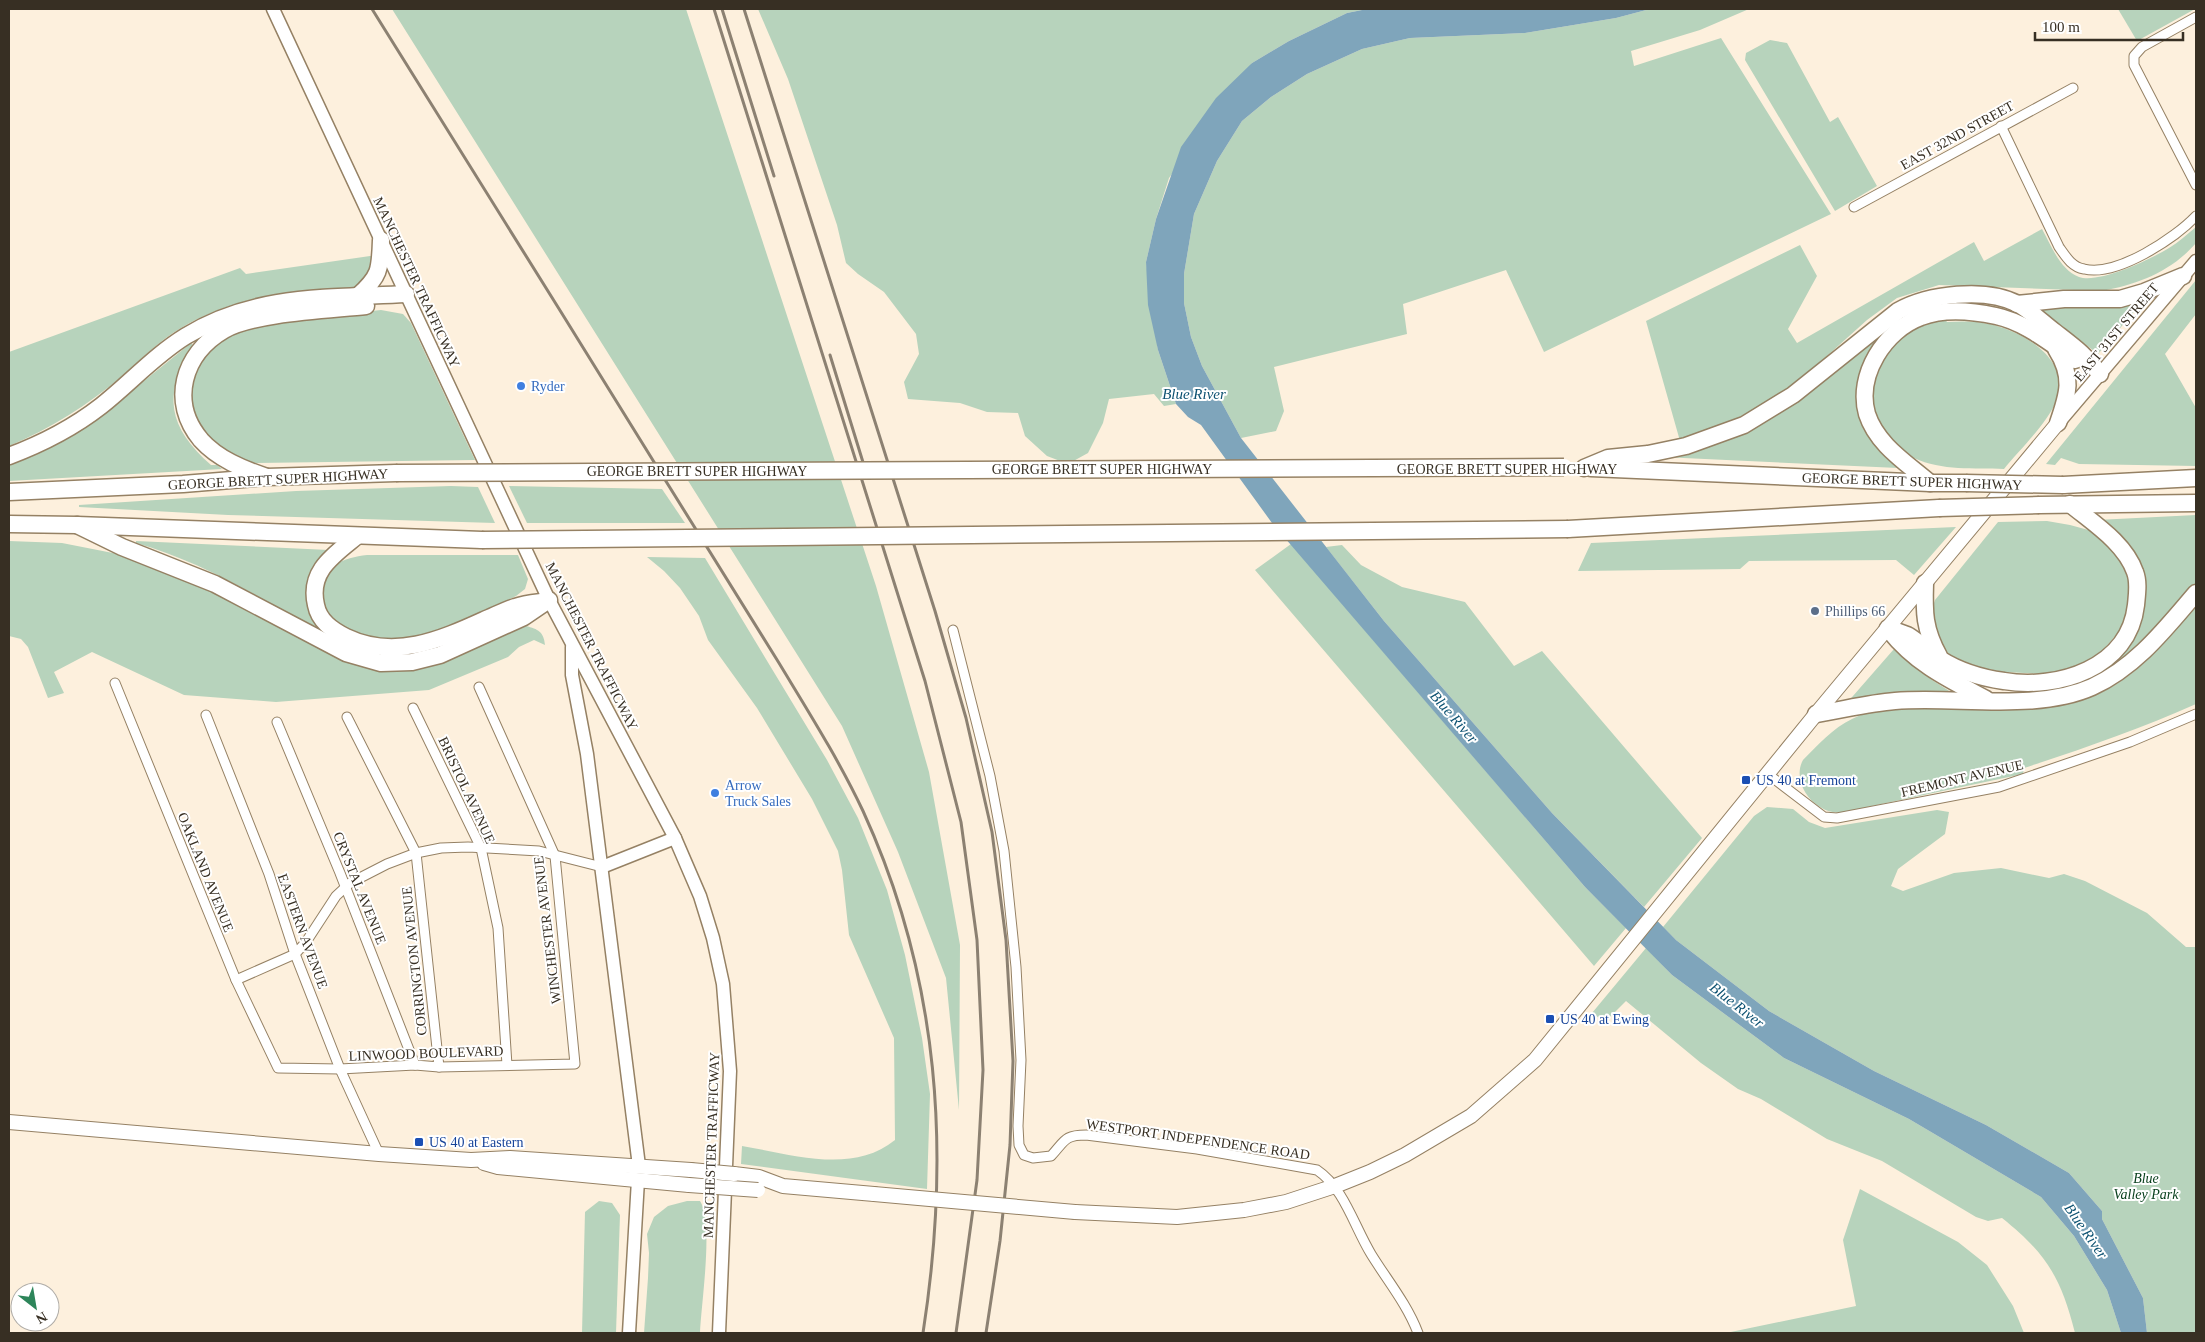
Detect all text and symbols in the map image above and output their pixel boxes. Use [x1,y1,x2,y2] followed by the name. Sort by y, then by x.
[2035,10,2182,42] scale bar
[2042,19,2080,35] text: 100 m
[1898,98,2017,173] street label: EAST 32ND STREET
[370,195,463,370] street label: MANCHESTER TRAFFICWAY
[2071,280,2162,384] street label: EAST 31ST STREET
[531,379,565,394] place label: Ryder
[515,380,527,392] marker: Ryder
[1162,386,1226,402] water label: Blue River
[992,462,1212,477] street label: GEORGE BRETT SUPER HIGHWAY
[1397,462,1617,477] street label: GEORGE BRETT SUPER HIGHWAY
[587,464,807,479] street label: GEORGE BRETT SUPER HIGHWAY
[168,466,389,493] street label: GEORGE BRETT SUPER HIGHWAY
[1802,470,2022,493] street label: GEORGE BRETT SUPER HIGHWAY
[543,560,641,733] street label: MANCHESTER TRAFFICWAY
[1825,604,1885,619] place label: Phillips 66
[1809,605,1821,617] marker: Phillips 66
[1427,688,1481,746] water label: Blue River
[435,734,498,846] street label: BRISTOL AVENUE
[1899,757,2025,800] street label: FREMONT AVENUE
[1756,773,1856,788] place label: US 40 at Fremont
[1740,774,1752,786] marker: US 40 at Fremont
[725,778,791,809] place label: Arrow Truck Sales
[709,787,721,799] marker: Arrow Truck Sales
[175,810,236,934] street label: OAKLAND AVENUE
[330,830,389,947] street label: CRYSTAL AVENUE
[531,855,564,1005] street label: WINCHESTER AVENUE
[275,872,330,991] street label: EASTERN AVENUE
[399,886,430,1036] street label: CORRINGTON AVENUE
[1707,979,1767,1031] water label: Blue River
[1560,1012,1649,1027] place label: US 40 at Ewing
[1544,1013,1556,1025] marker: US 40 at Ewing
[348,1043,504,1064] street label: LINWOOD BOULEVARD
[701,1052,722,1238] street label: MANCHESTER TRAFFICWAY
[1085,1116,1311,1163] street label: WESTPORT INDEPENDENCE ROAD
[429,1135,523,1150] place label: US 40 at Eastern
[413,1136,425,1148] marker: US 40 at Eastern
[2114,1171,2179,1202] park label: Blue Valley Park
[2061,1200,2111,1262] water label: Blue River
[10,1282,60,1332] north arrow
[33,1309,50,1327] text: N

